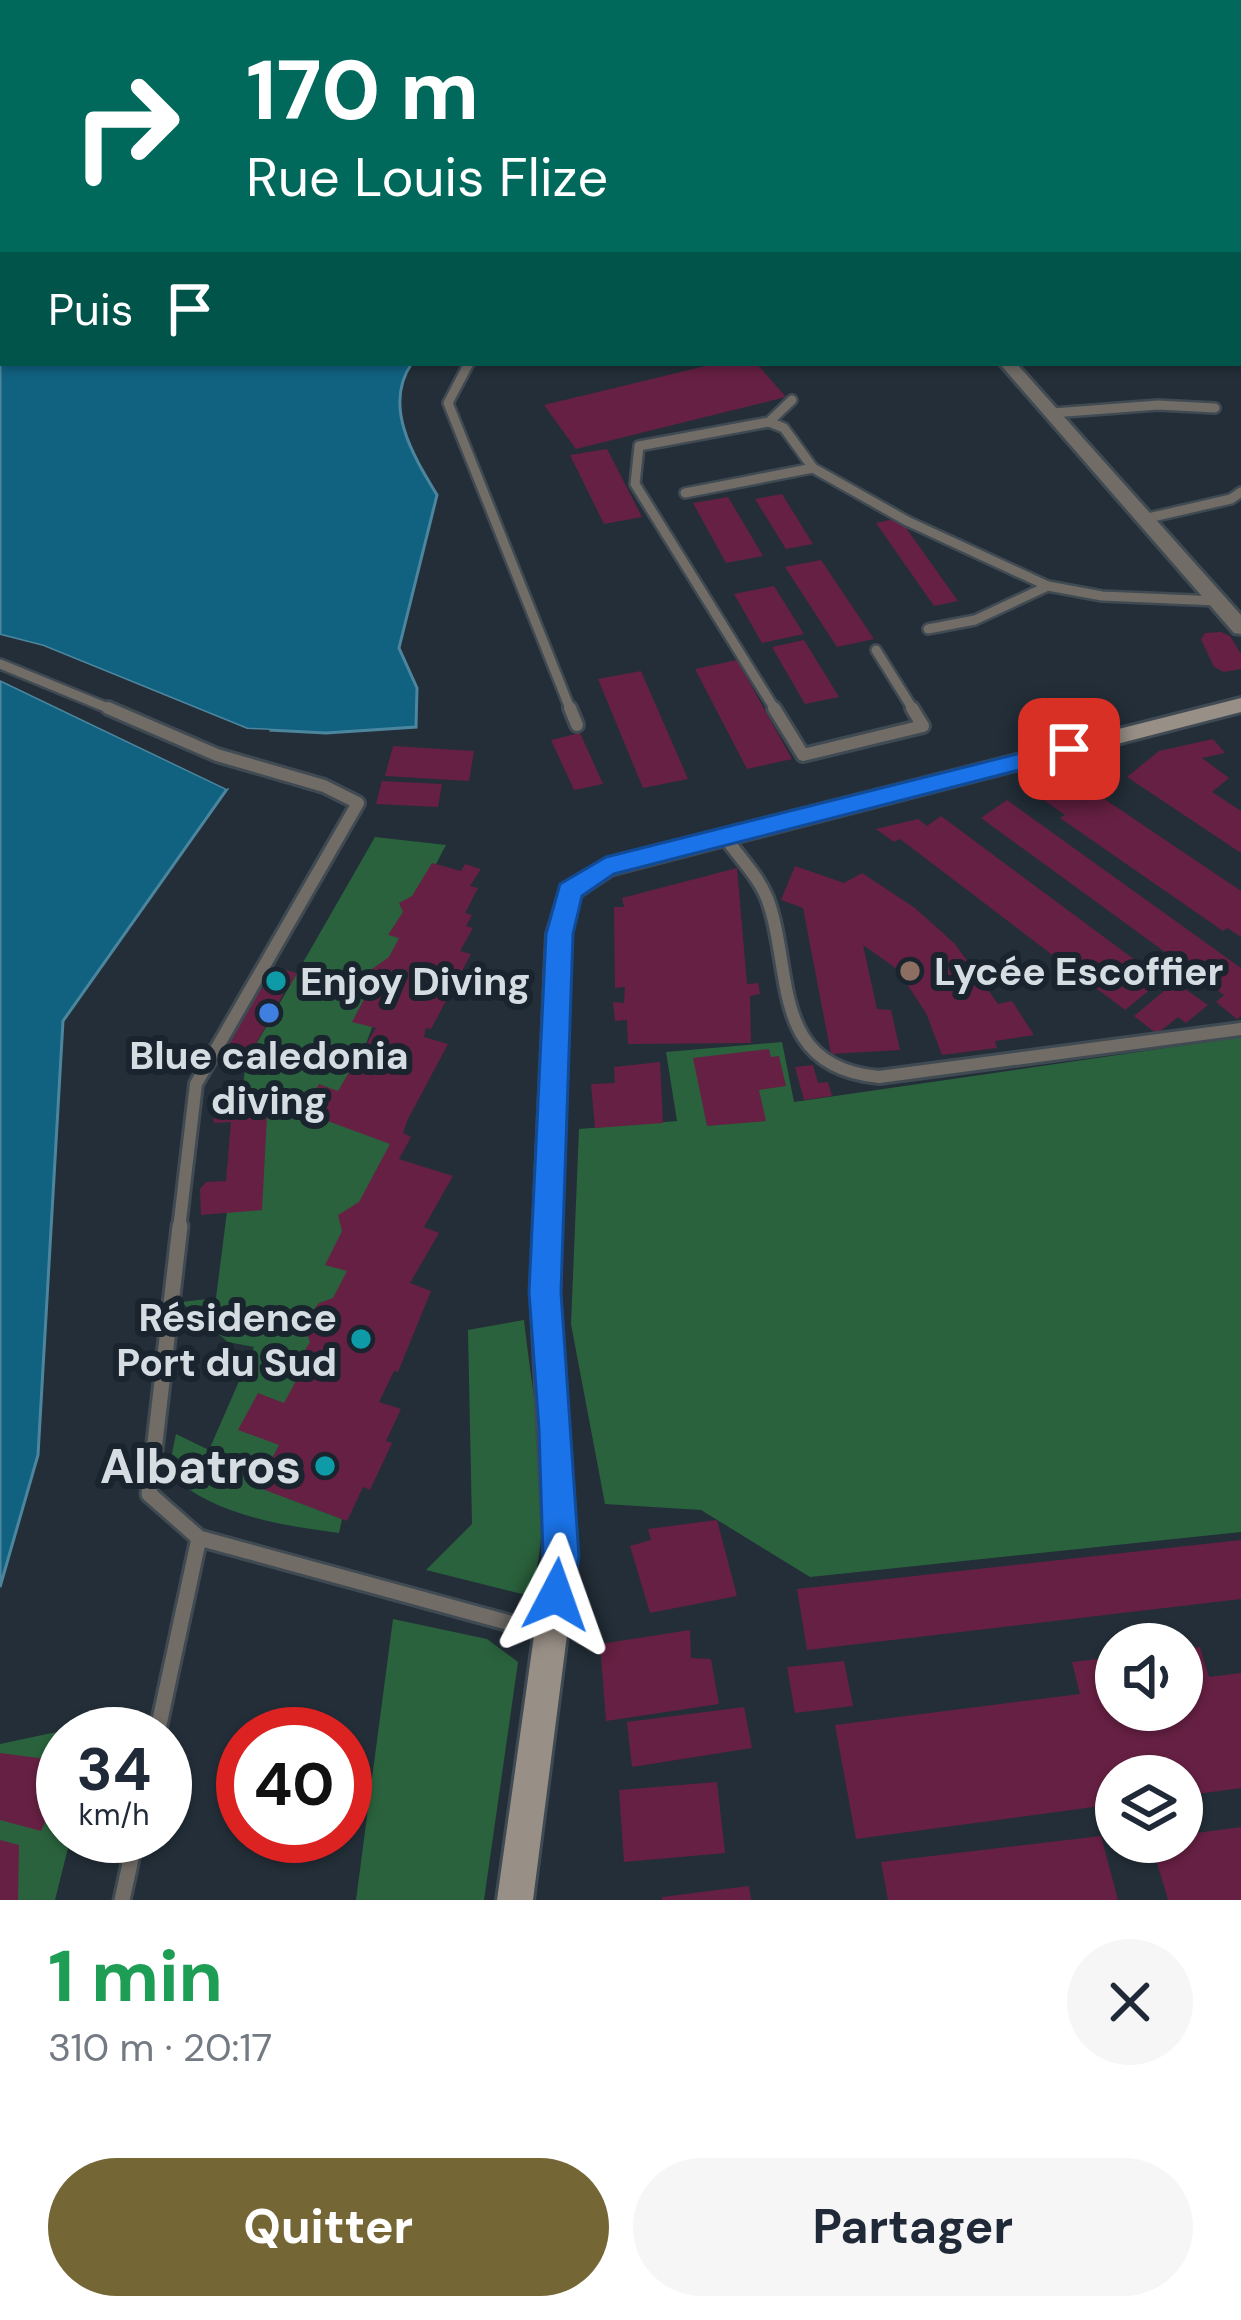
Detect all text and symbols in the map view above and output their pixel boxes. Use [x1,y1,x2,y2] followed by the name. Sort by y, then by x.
[246,36,479,145] text: 170 m
[48,48,204,204] icon: right
[246,142,608,213] text: Rue Louis Flize
[157,276,223,342] icon: arrive
[48,280,133,339] text: Puis
[1018,698,1120,800] pin
[1036,716,1102,782] icon: arrive
[934,946,1224,997] place label: Lycée Escoffier
[300,956,531,1007] place label: Enjoy Diving
[897,958,923,984] marker: Lycée Escoffier
[263,968,289,994] marker: Enjoy Diving
[256,1000,282,1026] marker: Blue caledonia diving
[129,1030,409,1126] place label: Blue caledonia diving
[116,1292,337,1388] place label: Résidence Port du Sud
[348,1326,374,1352] marker: Résidence Port du Sud
[100,1435,301,1498] place label: Albatros
[312,1453,338,1479] marker: Albatros
[493,1532,619,1658] position arrow
[1095,1623,1203,1863] map controls
[1095,1623,1203,1731] button: sound
[216,1707,372,1863] speed limit sign: 40
[76,1730,152,1809] text: 34
[1095,1755,1203,1863] button: layers
[79,1795,149,1834] text: km/h
[48,1930,223,2023] text: 1 min
[1067,1939,1193,2065] button: close
[48,2022,272,2073] text: 310 m · 20:17
[48,2158,609,2296] button: Quitter
[633,2158,1193,2296] button: Partager

